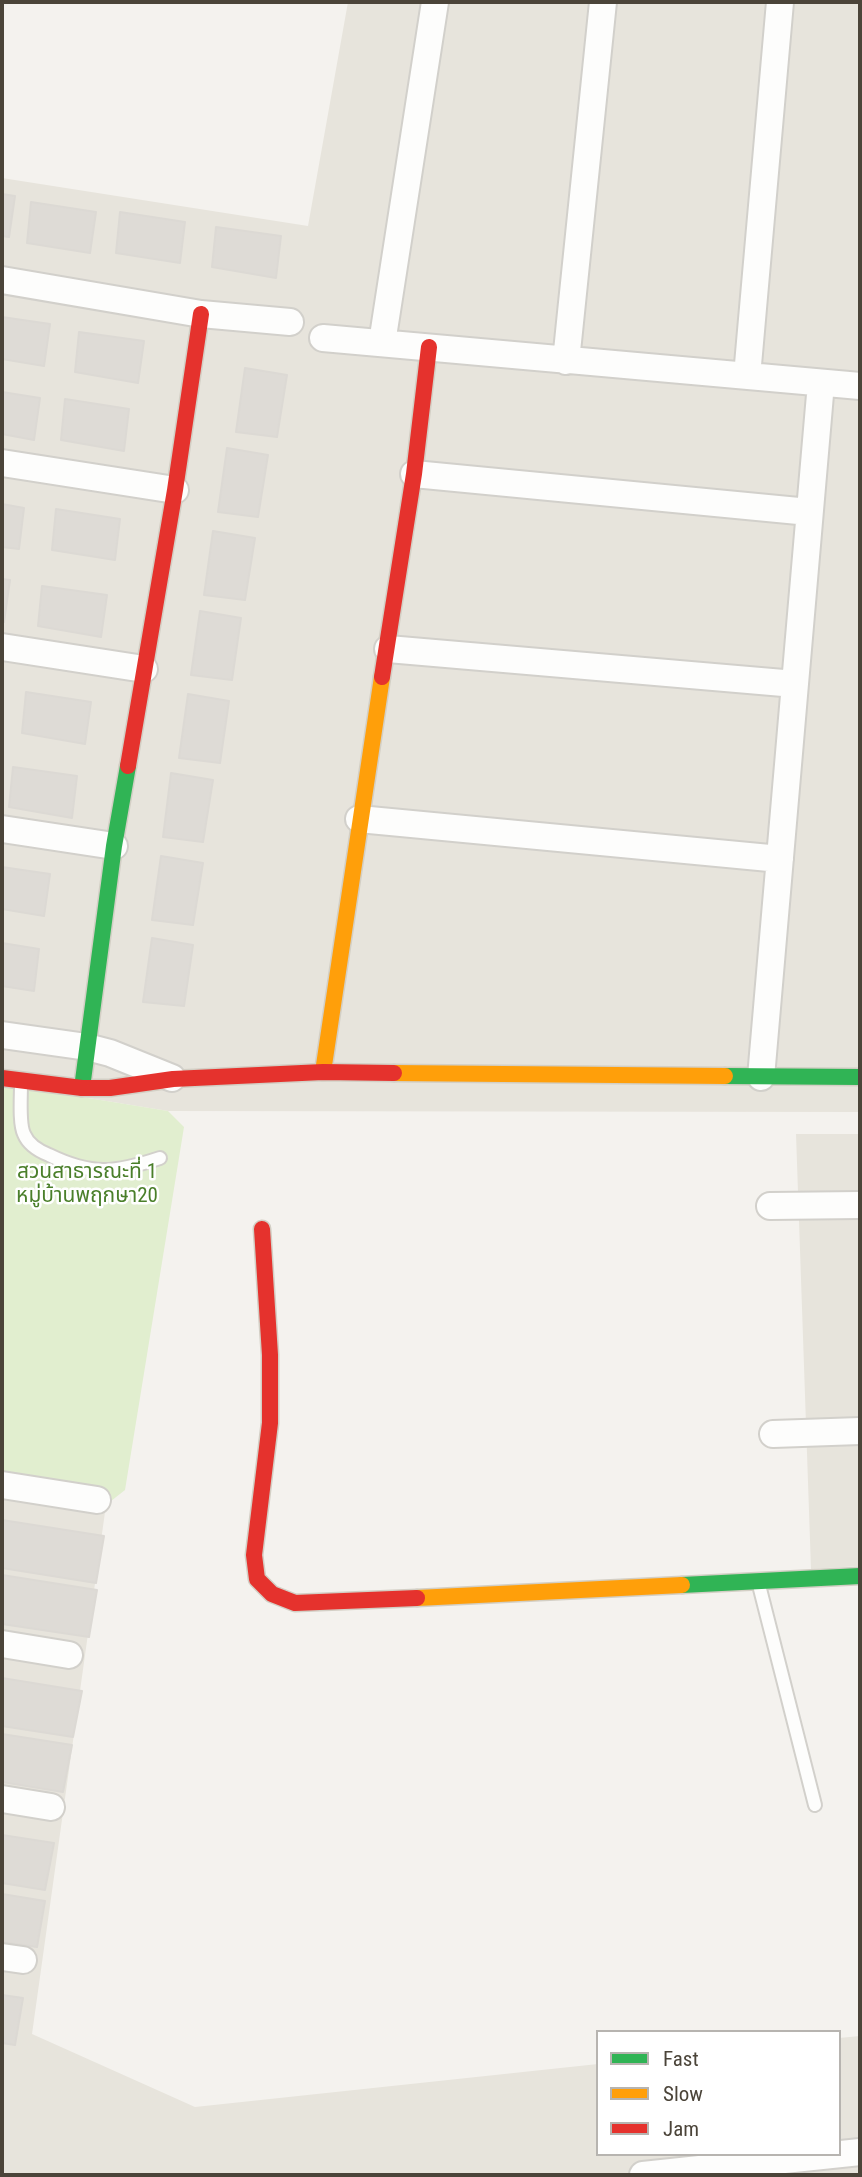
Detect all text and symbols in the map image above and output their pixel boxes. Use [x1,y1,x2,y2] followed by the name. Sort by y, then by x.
[16,1160,158,1210] park label: สวนสาธารณะที่ 1 หมู่บ้านพฤกษา20
[596,2030,841,2156] legend
[663,2047,699,2071] text: Fast
[663,2082,703,2106] text: Slow
[663,2117,699,2141] text: Jam

